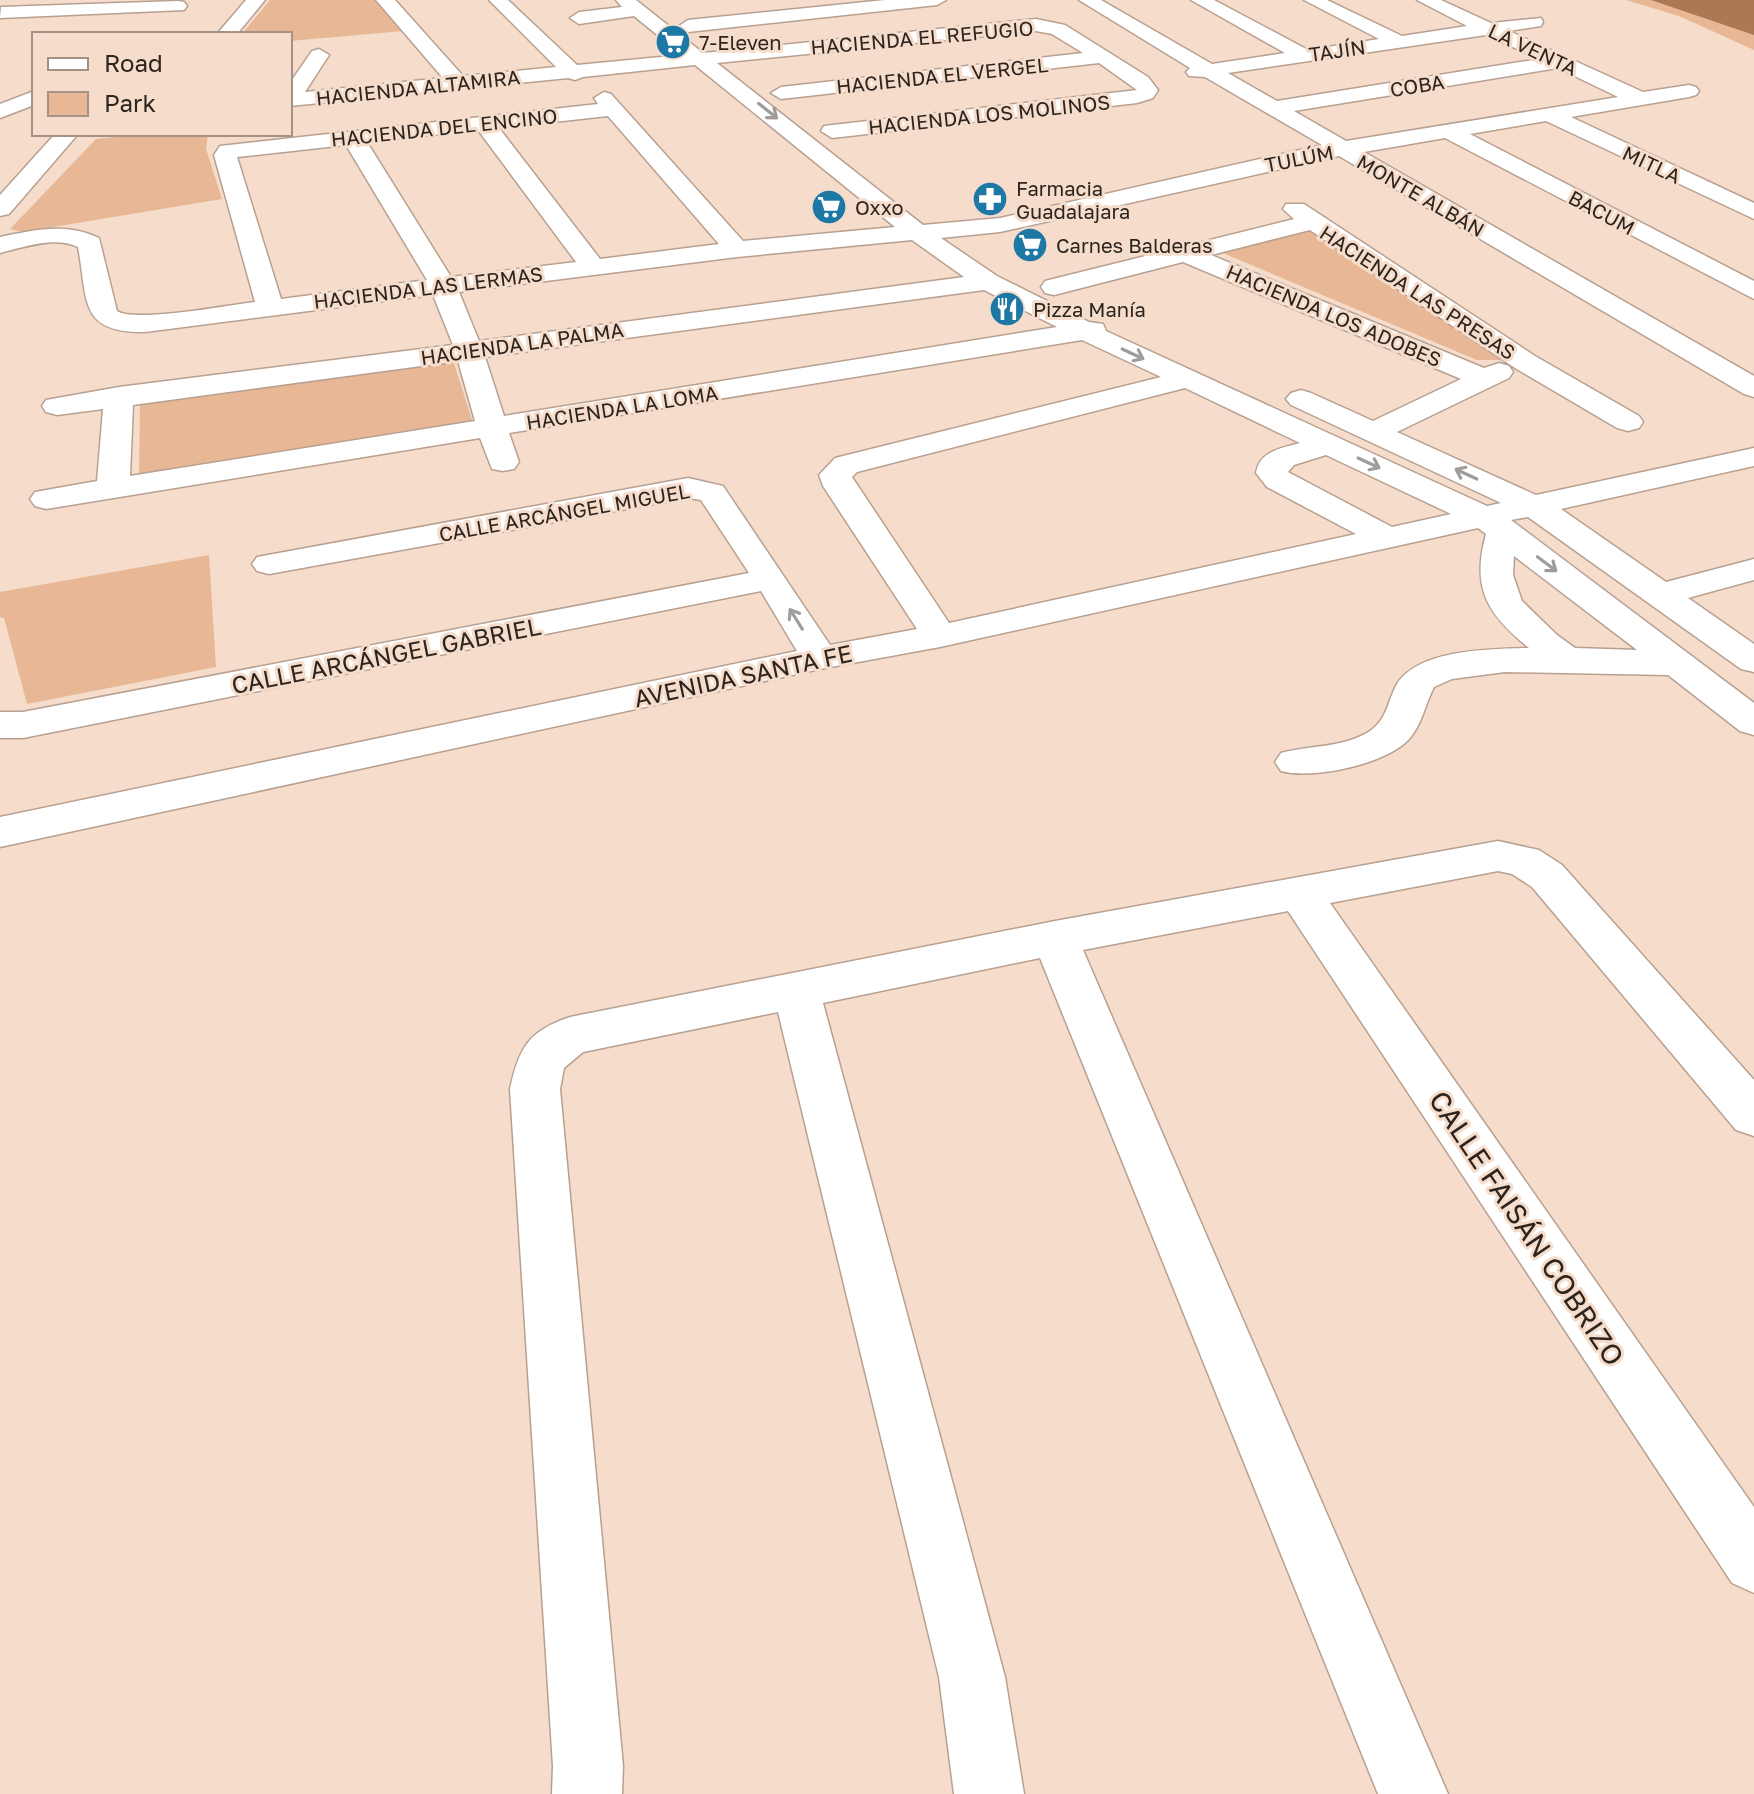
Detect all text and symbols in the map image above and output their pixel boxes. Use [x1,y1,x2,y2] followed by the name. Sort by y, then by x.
[810,15,1034,59] street label: HACIENDA EL REFUGIO
[1485,18,1581,80] street label: LA VENTA
[654,23,692,61] supermarket icon: 7-Eleven
[699,30,782,54] place label: 7-Eleven
[32,32,292,136] legend
[1307,34,1367,66] street label: TAJÍN
[104,48,163,77] text: Road
[835,52,1049,98] street label: HACIENDA EL VERGEL
[315,64,521,110] street label: HACIENDA ALTAMIRA
[1388,69,1446,101] street label: COBA
[104,88,156,117] text: Park
[867,89,1111,139] street label: HACIENDA LOS MOLINOS
[757,102,778,120] one-way arrow
[330,103,558,151] street label: HACIENDA DEL ENCINO
[1263,140,1335,176] street label: TULÚM
[1619,140,1685,188] street label: MITLA
[1353,149,1489,241] street label: MONTE ALBÁN
[1016,176,1130,223] place label: Farmacia Guadalajara
[971,180,1009,218] pharmacy icon: Farmacia Guadalajara
[1565,185,1639,239] street label: BACUM
[810,188,848,226] supermarket icon: Oxxo
[855,195,903,219] place label: Oxxo
[1316,220,1520,364] street label: HACIENDA LAS PRESAS
[1011,226,1049,264] supermarket icon: Carnes Balderas
[1056,233,1213,257] place label: Carnes Balderas
[1223,259,1445,371] street label: HACIENDA LOS ADOBES
[312,261,544,313] street label: HACIENDA LAS LERMAS
[988,290,1026,328] restaurant icon: Pizza Manía
[1033,297,1146,321] place label: Pizza Manía
[419,317,625,369] street label: HACIENDA LA PALMA
[1120,347,1145,362] one-way arrow
[524,380,720,434] street label: HACIENDA LA LOMA
[1357,456,1381,471] one-way arrow
[1454,466,1478,481] one-way arrow
[437,478,691,546] street label: CALLE ARCÁNGEL MIGUEL
[1536,555,1557,572] one-way arrow
[787,608,803,631] one-way arrow
[229,611,543,699] street label: CALLE ARCÁNGEL GABRIEL
[631,638,855,712] street label: AVENIDA SANTA FE
[1423,1084,1631,1372] street label: CALLE FAISÁN COBRIZO

